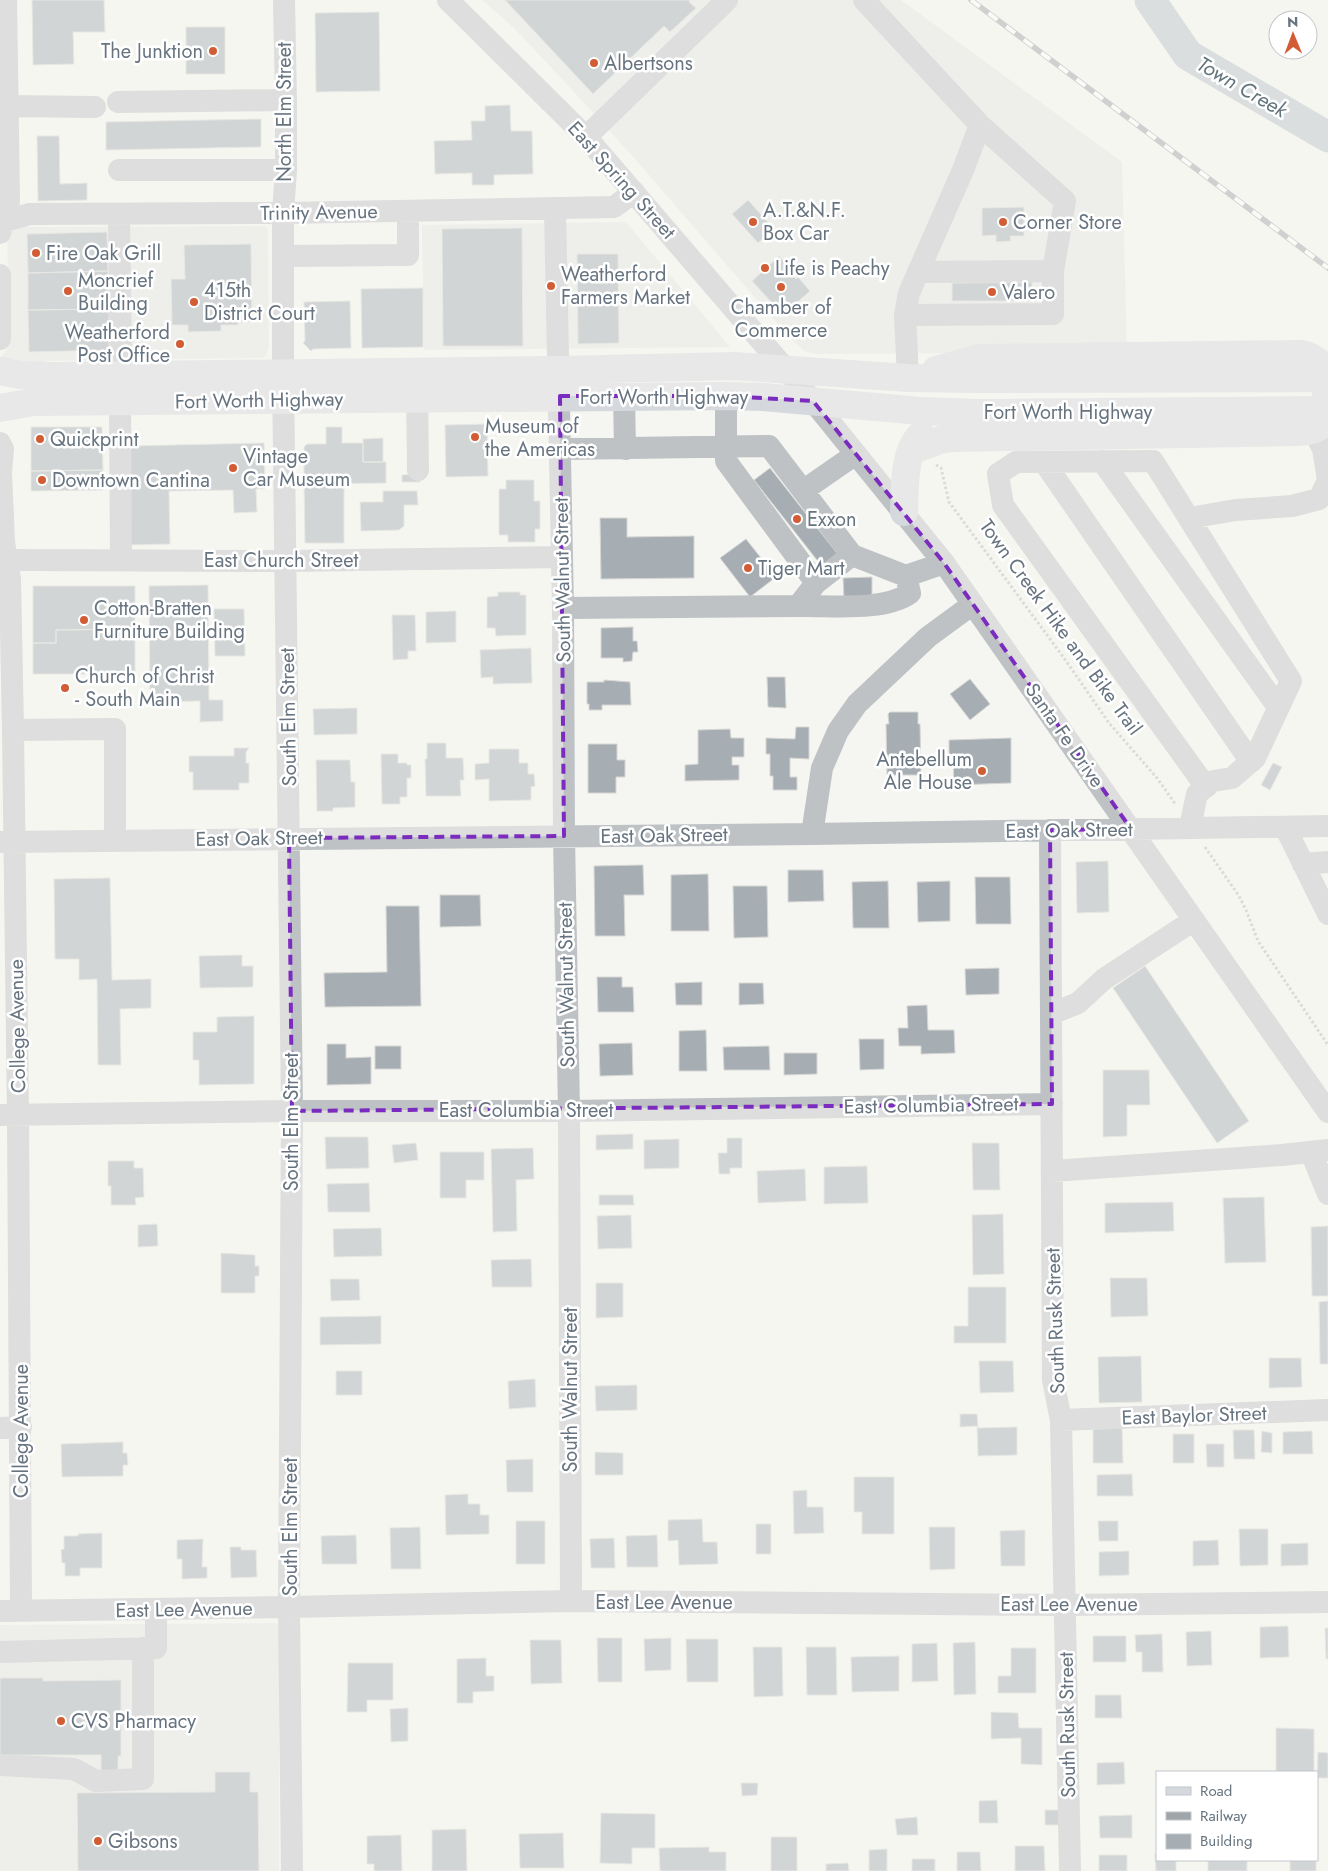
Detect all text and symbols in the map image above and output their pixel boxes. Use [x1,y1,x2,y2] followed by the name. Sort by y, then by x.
[1268,10,1318,60] north arrow
[1287,12,1299,32] text: N
[101,37,203,66] place label: The Junktion
[270,42,299,182] street label: North Elm Street
[207,45,219,57] marker: The Junktion
[604,49,693,78] place label: Albertsons
[1191,49,1294,125] water label: Town Creek
[588,57,600,69] marker: Albertsons
[561,115,683,246] street label: East Spring Street
[763,196,846,248] place label: A.T.&N.F. Box Car
[260,197,378,228] street label: Trinity Avenue
[1013,208,1122,237] place label: Corner Store
[747,216,759,228] marker: A.T.&N.F. Box Car
[997,216,1009,228] marker: Corner Store
[46,239,161,268] place label: Fire Oak Grill
[30,247,42,259] marker: Fire Oak Grill
[775,254,890,283] place label: Life is Peachy
[561,260,690,312] place label: Weatherford Farmers Market
[759,262,771,274] marker: Life is Peachy
[78,266,155,318] place label: Moncrief Building
[204,276,315,328] place label: 415th District Court
[1002,278,1055,307] place label: Valero
[545,280,557,292] marker: Weatherford Farmers Market
[775,281,787,293] marker: Chamber of Commerce
[62,285,74,297] marker: Moncrief Building
[986,286,998,298] marker: Valero
[731,293,833,345] place label: Chamber of Commerce
[188,296,200,308] marker: 415th District Court
[65,318,170,370] place label: Weatherford Post Office
[174,338,186,350] marker: Weatherford Post Office
[580,383,748,412] street label: Fort Worth Highway
[175,385,344,416] street label: Fort Worth Highway
[984,398,1152,427] street label: Fort Worth Highway
[485,412,595,464] place label: Museum of the Americas
[50,425,139,454] place label: Quickprint
[469,431,481,443] marker: Museum of the Americas
[34,433,46,445] marker: Quickprint
[243,442,350,494] place label: Vintage Car Museum
[227,462,239,474] marker: Vintage Car Museum
[52,466,210,495] place label: Downtown Cantina
[36,474,48,486] marker: Downtown Cantina
[547,497,578,663] street label: South Walnut Street
[807,505,857,534] place label: Exxon
[791,513,803,525] marker: Exxon
[972,513,1149,741] street label: Town Creek Hike and Bike Trail
[204,546,358,575] street label: East Church Street
[758,554,845,583] place label: Tiger Mart
[742,562,754,574] marker: Tiger Mart
[94,594,245,646] place label: Cotton-Bratten Furniture Building
[78,614,90,626] marker: Cotton-Bratten Furniture Building
[273,647,304,787] street label: South Elm Street
[75,662,214,714] place label: Church of Christ - South Main
[1018,677,1111,793] street label: Santa Fe Drive
[59,682,71,694] marker: Church of Christ - South Main
[876,745,972,797] place label: Antebellum Ale House
[976,765,988,777] marker: Antebellum Ale House
[1005,815,1133,846] street label: East Oak Street
[600,820,728,851] street label: East Oak Street
[195,823,323,854] street label: East Oak Street
[551,902,582,1068] street label: South Walnut Street
[2,959,33,1093] street label: College Avenue
[277,1053,306,1191] street label: South Elm Street
[843,1089,1019,1122] street label: East Columbia Street
[439,1096,614,1125] street label: East Columbia Street
[1038,1247,1073,1394] street label: South Rusk Street
[556,1307,585,1473] street label: South Walnut Street
[7,1364,36,1498] street label: College Avenue
[1121,1398,1267,1433] street label: East Baylor Street
[276,1458,305,1596] street label: South Elm Street
[595,1588,733,1617] street label: East Lee Avenue
[1000,1590,1138,1619] street label: East Lee Avenue
[115,1594,253,1625] street label: East Lee Avenue
[1052,1652,1083,1798] street label: South Rusk Street
[71,1707,196,1736] place label: CVS Pharmacy
[55,1715,67,1727] marker: CVS Pharmacy
[1156,1771,1318,1861] legend
[1200,1780,1232,1802] text: Road
[1200,1805,1247,1827] text: Railway
[108,1827,178,1856] place label: Gibsons
[1200,1830,1252,1852] text: Building
[92,1835,104,1847] marker: Gibsons

